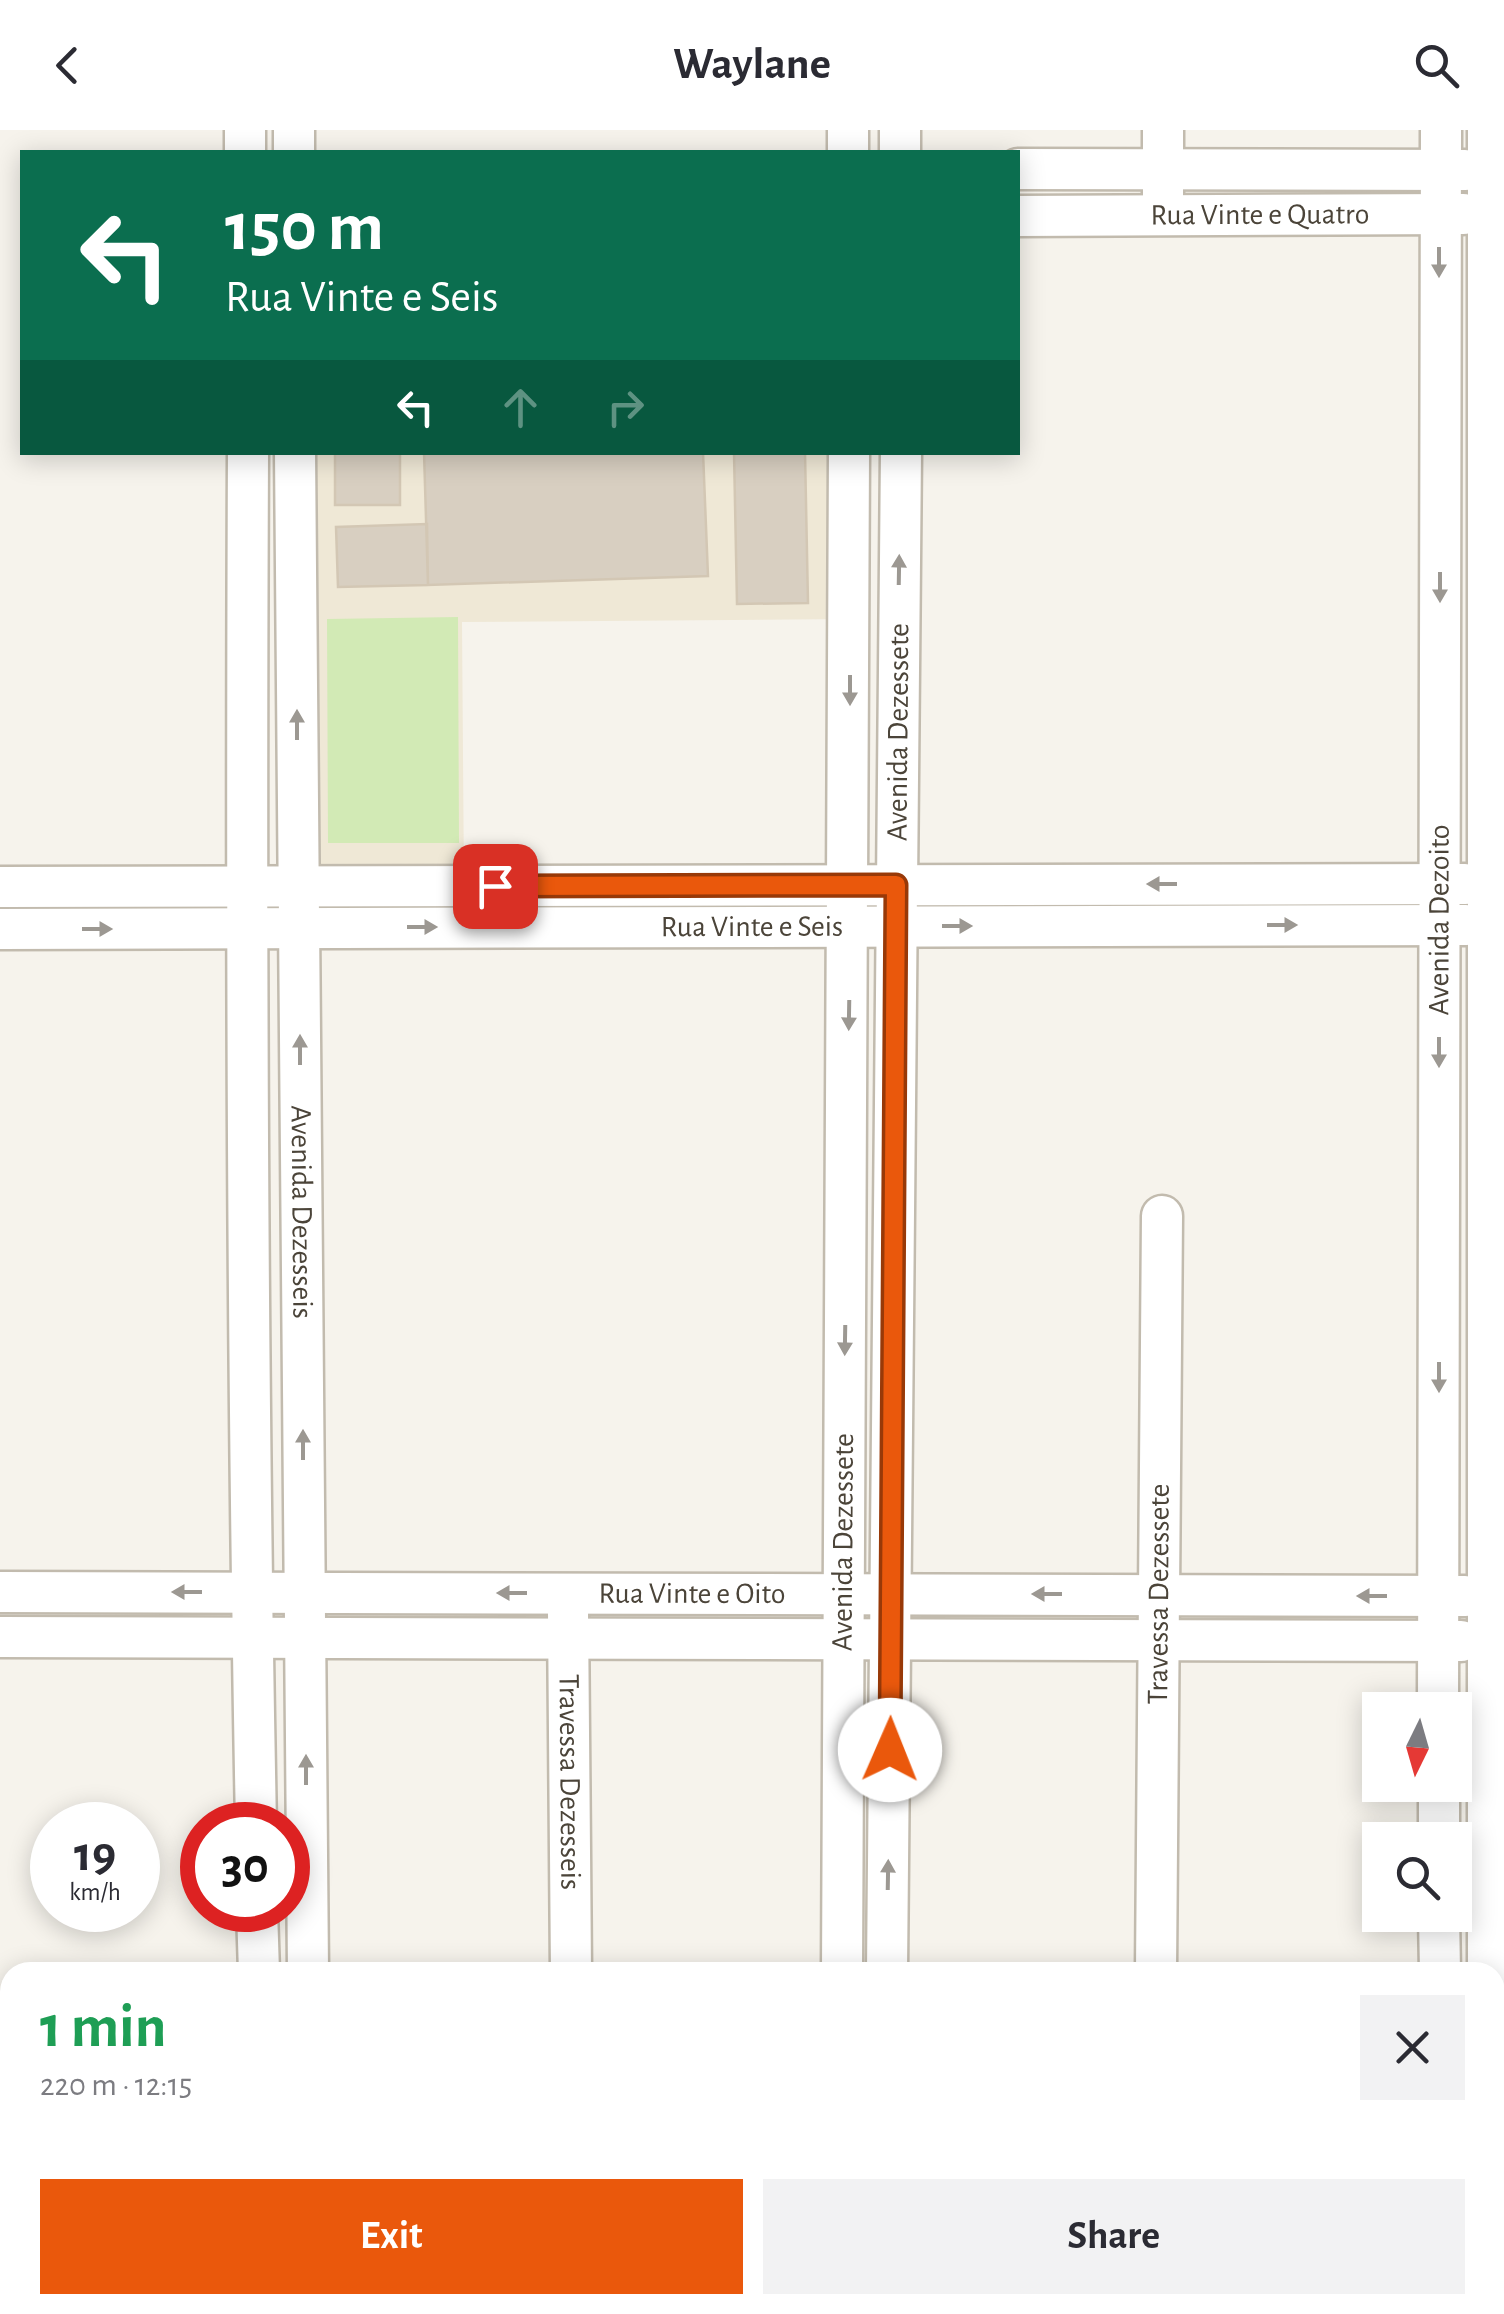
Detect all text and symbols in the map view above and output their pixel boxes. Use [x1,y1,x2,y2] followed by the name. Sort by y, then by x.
[40,38,95,93] icon: back
[1409,38,1464,93] icon: search
[673,42,831,87] text: Waylane
[60,190,190,320] icon: left
[225,193,384,263] text: 150 m
[1150,199,1370,230] street label: Rua Vinte e Quatro
[1431,247,1447,279] one-way arrow
[225,275,498,320] text: Rua Vinte e Seis
[388,380,443,435] icon: left
[493,380,548,435] icon: ahead
[598,380,653,435] icon: right
[891,554,907,586] one-way arrow
[1432,572,1448,604] one-way arrow
[882,623,914,841] street label: Avenida Dezessete
[842,674,858,706] one-way arrow
[289,709,305,741] one-way arrow
[1424,824,1455,1016] street label: Avenida Dezoito
[453,844,538,929] pin
[468,859,523,914] icon: arrive
[1145,876,1177,892] one-way arrow
[661,912,843,942] street label: Rua Vinte e Seis
[1267,917,1299,933] one-way arrow
[942,918,974,934] one-way arrow
[407,919,439,935] one-way arrow
[82,920,114,936] one-way arrow
[841,999,857,1031] one-way arrow
[292,1034,308,1066] one-way arrow
[1431,1037,1447,1069] one-way arrow
[286,1105,317,1319] street label: Avenida Dezesseis
[837,1324,853,1356] one-way arrow
[1431,1362,1447,1394] one-way arrow
[295,1429,311,1461] one-way arrow
[828,1433,859,1651] street label: Avenida Dezessete
[1143,1483,1175,1705] street label: Travessa Dezessete
[599,1579,785,1609] street label: Rua Vinte e Oito
[170,1584,202,1600] one-way arrow
[495,1585,527,1601] one-way arrow
[1030,1586,1062,1602] one-way arrow
[1355,1588,1387,1604] one-way arrow
[554,1674,585,1890] street label: Travessa Dezesseis
[1362,1692,1472,1802] north arrow
[1362,1692,1472,1932] map controls
[838,1698,942,1802] position arrow
[298,1754,314,1786] one-way arrow
[180,1802,310,1932] speed limit sign: 30
[1362,1822,1472,1932] button: search
[74,1830,116,1880] text: 19
[880,1859,896,1891] one-way arrow
[69,1880,121,1905] text: km/h
[1360,1995,1465,2100] button: close
[40,1998,166,2058] text: 1 min
[40,2069,192,2101] text: 220 m · 12:15
[40,2179,743,2294] button: Exit
[763,2179,1465,2294] button: Share

